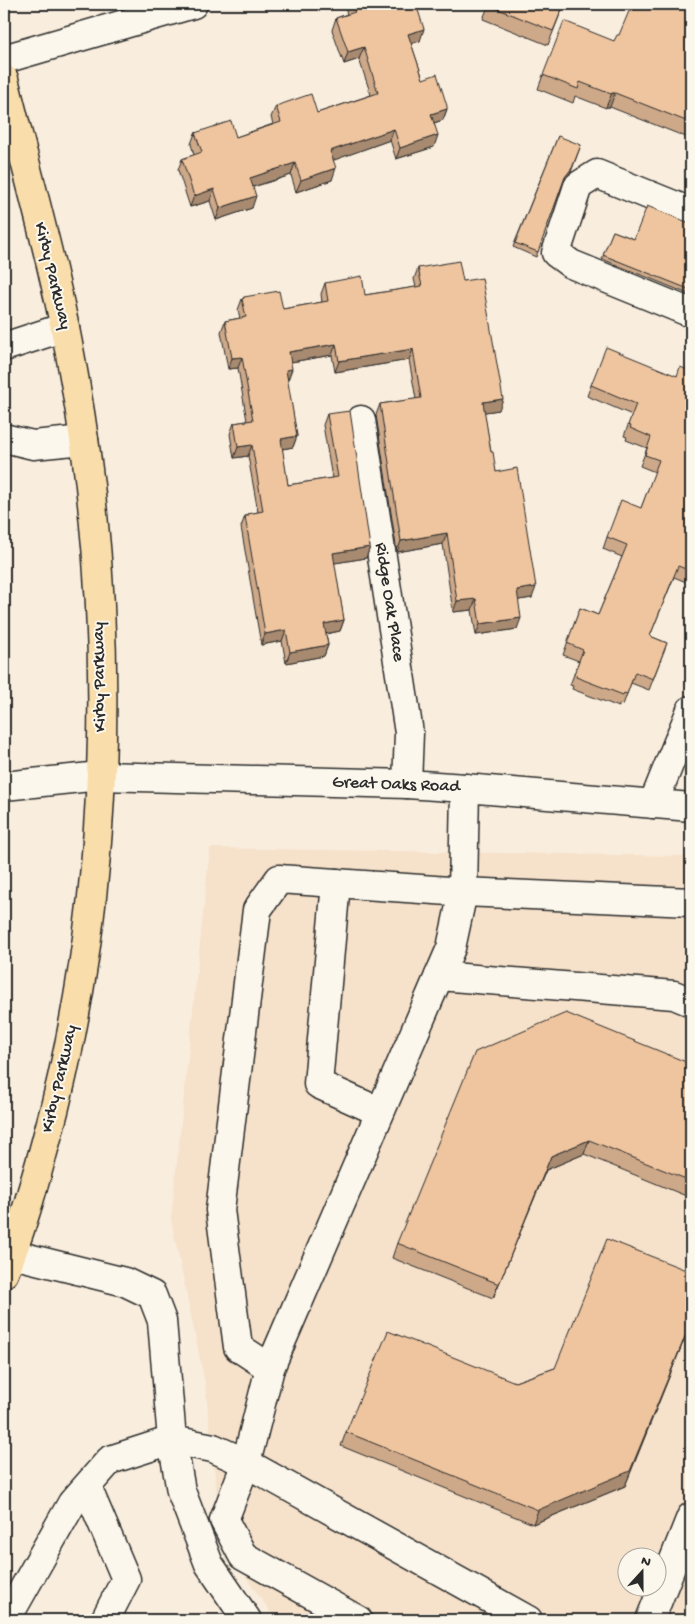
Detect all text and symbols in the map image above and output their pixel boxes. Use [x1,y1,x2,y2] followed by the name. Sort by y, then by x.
[29,220,76,332] street label: Kirby Parkway
[369,541,409,664] street label: Ridge Oak Place
[89,622,111,732] street label: Kirby Parkway
[332,772,462,798] street label: Great Oaks Road
[37,1023,83,1135] street label: Kirby Parkway
[618,1546,668,1596] north arrow
[638,1553,653,1572] text: N

